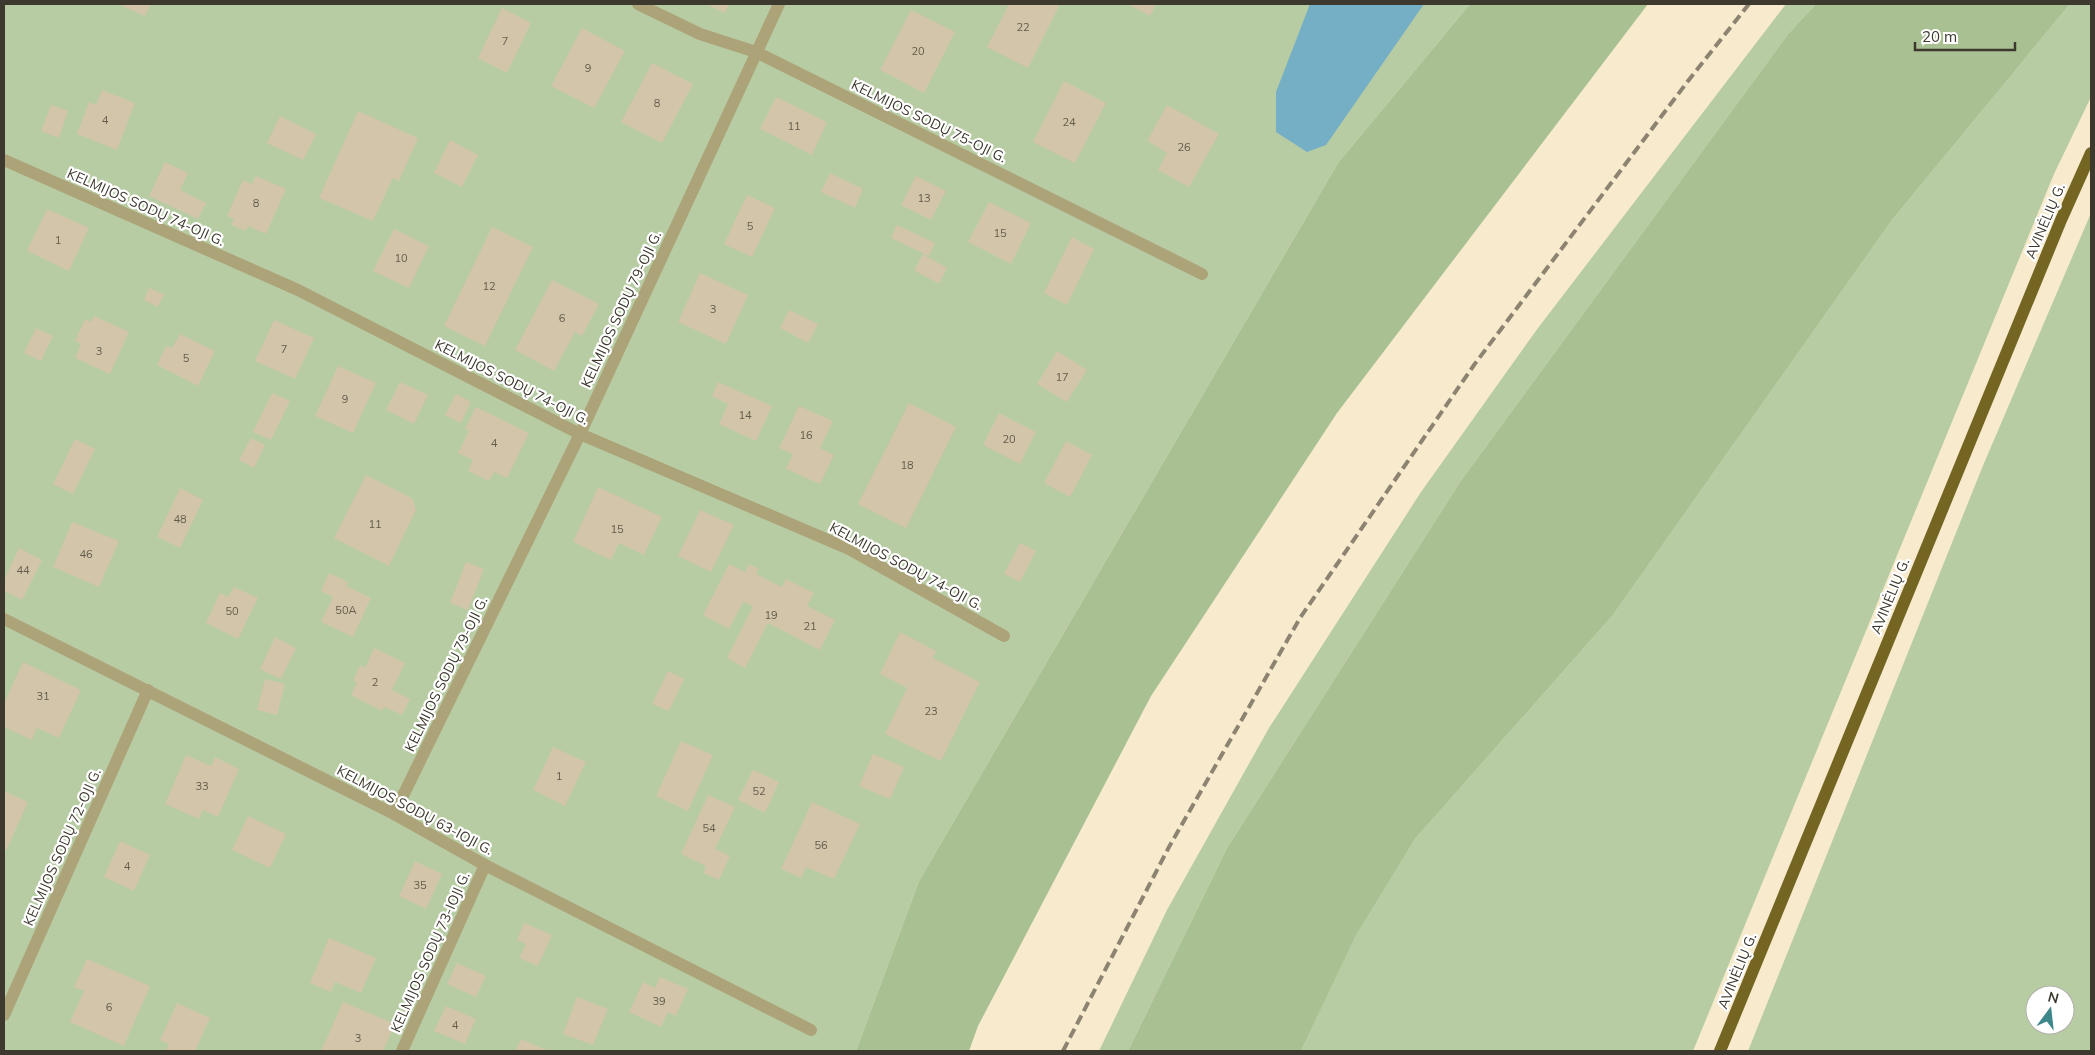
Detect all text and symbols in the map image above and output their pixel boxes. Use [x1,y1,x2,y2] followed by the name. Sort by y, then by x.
[1016,20,1030,34] house number: 22
[1915,20,2015,52] scale bar
[1922,27,1957,46] text: 20 m
[502,34,508,48] house number: 7
[911,44,925,58] house number: 20
[585,61,591,75] house number: 9
[848,76,1010,166] street label: KELMIJOS SODŲ 75-OJI G.
[654,96,661,110] house number: 8
[102,113,109,127] house number: 4
[1062,115,1076,129] house number: 24
[787,119,801,133] house number: 11
[1177,140,1191,154] house number: 26
[64,164,228,250] street label: KELMIJOS SODŲ 74-OJI G.
[2021,181,2069,261] street label: AVINĖLIŲ G.
[917,191,931,205] house number: 13
[253,196,260,210] house number: 8
[747,219,754,233] house number: 5
[993,226,1007,240] house number: 15
[577,228,665,390] street label: KELMIJOS SODŲ 79-OJI G.
[55,233,61,247] house number: 1
[394,251,408,265] house number: 10
[482,279,496,293] house number: 12
[710,302,716,316] house number: 3
[559,311,566,325] house number: 6
[432,335,592,429] street label: KELMIJOS SODŲ 74-OJI G.
[281,342,287,356] house number: 7
[96,344,102,358] house number: 3
[183,351,190,365] house number: 5
[1055,370,1069,384] house number: 17
[342,392,348,406] house number: 9
[738,408,752,422] house number: 14
[799,428,813,442] house number: 16
[1002,432,1016,446] house number: 20
[491,436,498,450] house number: 4
[900,458,914,472] house number: 18
[173,512,187,526] house number: 48
[368,517,382,531] house number: 11
[827,518,985,614] street label: KELMIJOS SODŲ 74-OJI G.
[610,522,624,536] house number: 15
[79,547,93,561] house number: 46
[1867,555,1913,637] street label: AVINĖLIŲ G.
[16,563,30,577] house number: 44
[401,593,491,755] street label: KELMIJOS SODŲ 79-OJI G.
[335,603,357,617] house number: 50A
[225,604,239,618] house number: 50
[764,608,778,622] house number: 19
[803,619,817,633] house number: 21
[372,675,379,689] house number: 2
[36,689,50,703] house number: 31
[924,704,938,718] house number: 23
[334,761,496,859] street label: KELMIJOS SODŲ 63-IOJI G.
[19,765,105,929] street label: KELMIJOS SODŲ 72-OJI G.
[556,769,562,783] house number: 1
[195,779,209,793] house number: 33
[752,784,766,798] house number: 52
[702,821,716,835] house number: 54
[814,838,828,852] house number: 56
[124,859,131,873] house number: 4
[386,869,474,1035] street label: KELMIJOS SODŲ 73-IOJI G.
[413,878,427,892] house number: 35
[1714,930,1760,1012] street label: AVINĖLIŲ G.
[2025,985,2075,1035] north arrow
[2046,987,2061,1008] text: N
[652,994,666,1008] house number: 39
[106,1000,113,1014] house number: 6
[452,1018,459,1032] house number: 4
[355,1031,361,1045] house number: 3

